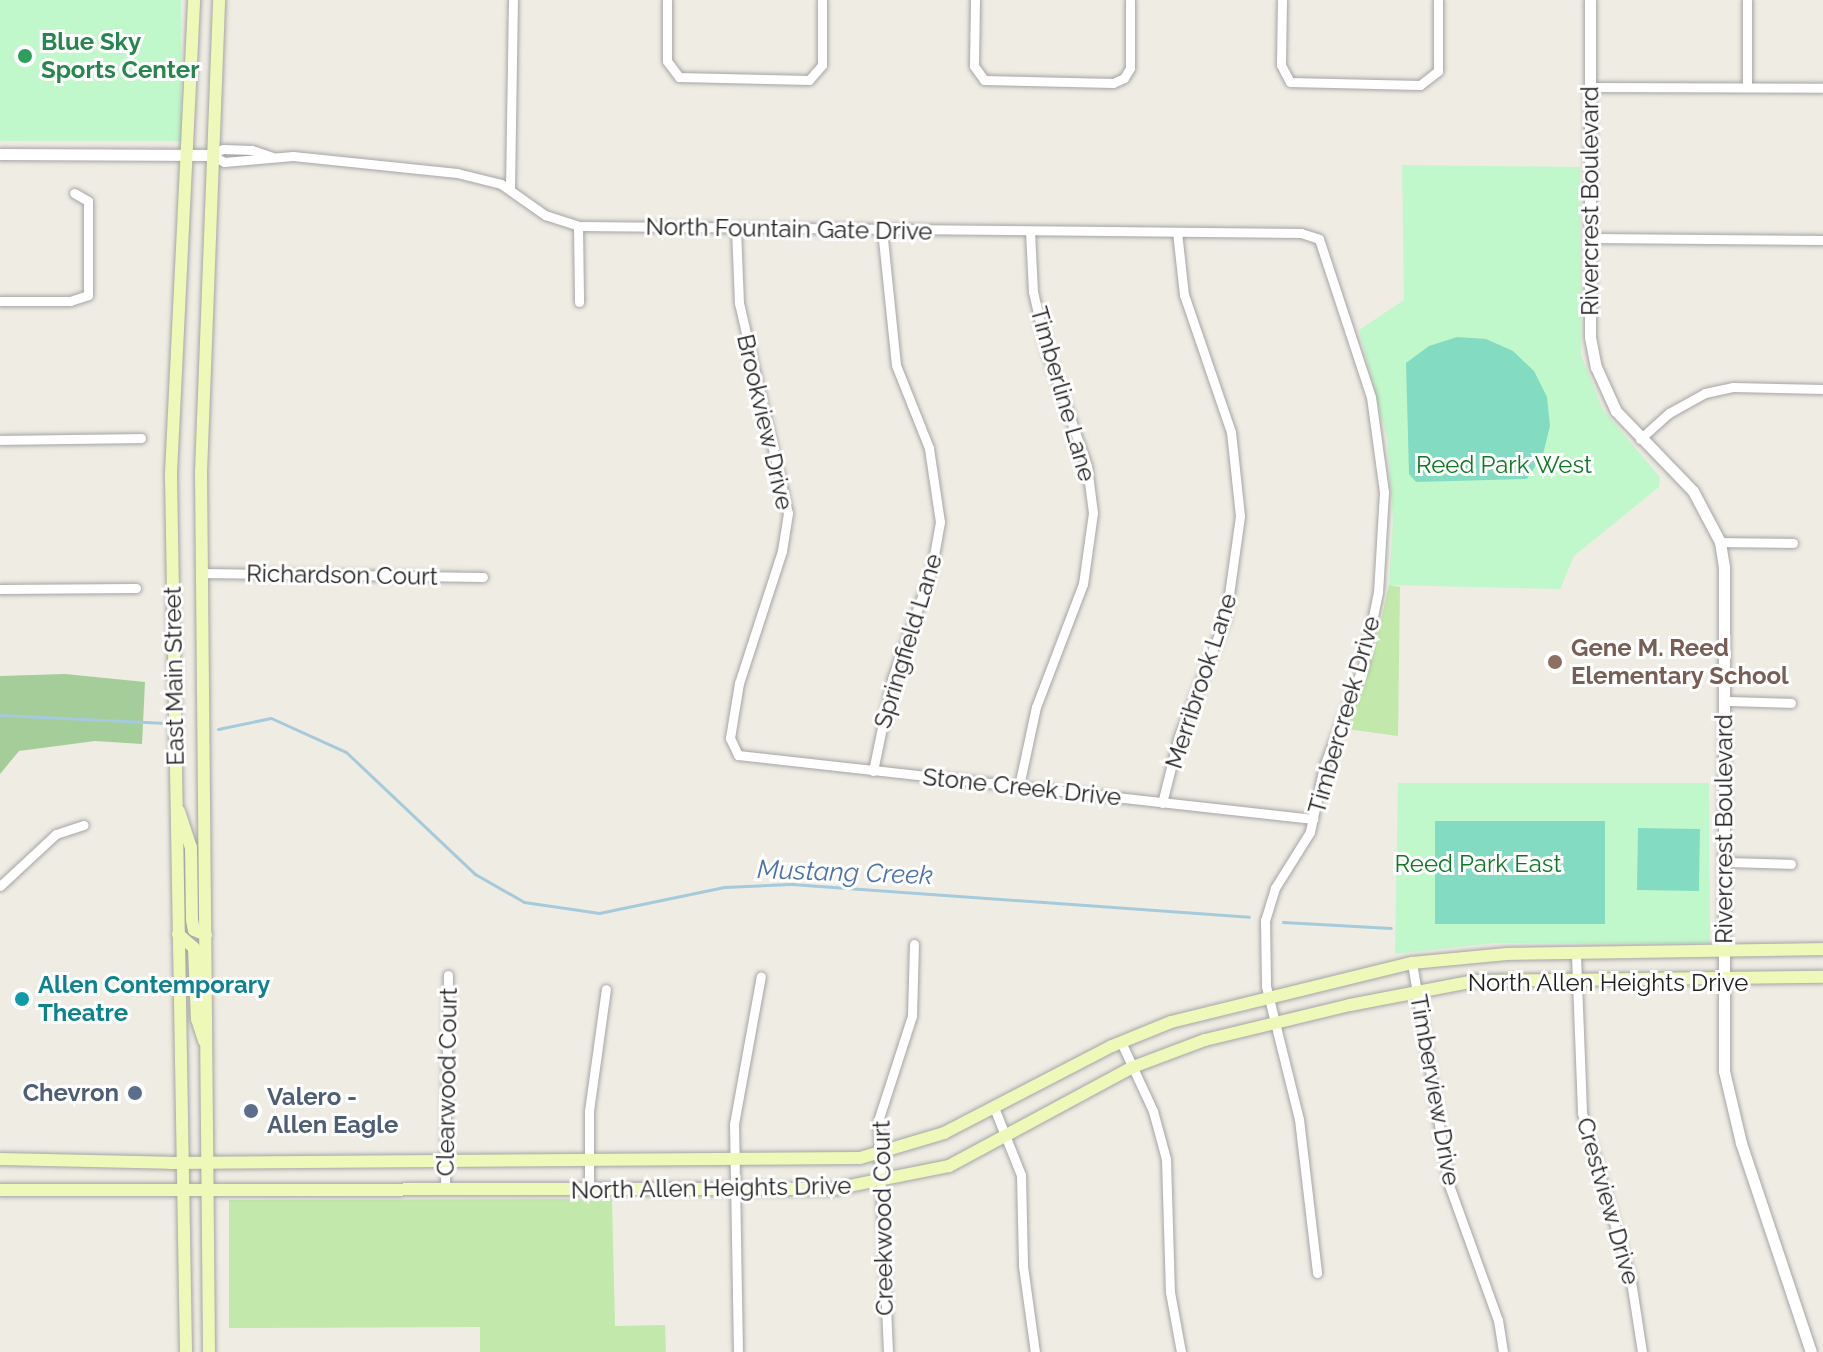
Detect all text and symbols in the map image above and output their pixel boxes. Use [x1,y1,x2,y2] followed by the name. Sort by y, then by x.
[41,28,199,84] place label: Blue Sky Sports Center
[16,47,34,65] marker: Blue Sky Sports Center
[1576,86,1604,316] street label: Rivercrest Boulevard
[645,212,933,246] street label: North Fountain Gate Drive
[1024,303,1102,485] street label: Timberline Lane
[731,331,799,513] street label: Brookview Drive
[1416,451,1592,479] park label: Reed Park West
[868,550,948,732] street label: Springfield Lane
[246,559,438,591] street label: Richardson Court
[158,586,190,766] street label: East Main Street
[1159,590,1243,772] street label: Merribrook Lane
[1302,613,1386,817] street label: Timbercreek Drive
[1571,634,1789,690] place label: Gene M. Reed Elementary School
[1546,653,1564,671] marker: Gene M. Reed Elementary School
[1710,714,1738,944] street label: Rivercrest Boulevard
[921,762,1123,812] street label: Stone Creek Drive
[1395,850,1561,878] park label: Reed Park East
[756,854,934,892] water label: Mustang Creek
[1467,969,1749,997] street label: North Allen Heights Drive
[38,971,270,1027] place label: Allen Contemporary Theatre
[431,987,463,1177] street label: Clearwood Court
[13,990,31,1008] marker: Allen Contemporary Theatre
[1404,992,1466,1188] street label: Timberview Drive
[23,1079,119,1107] place label: Chevron
[267,1083,398,1139] place label: Valero - Allen Eagle
[126,1084,144,1102] marker: Chevron
[242,1102,260,1120] marker: Valero - Allen Eagle
[1570,1114,1646,1288] street label: Crestview Drive
[867,1120,899,1316] street label: Creekwood Court
[570,1171,852,1205] street label: North Allen Heights Drive

